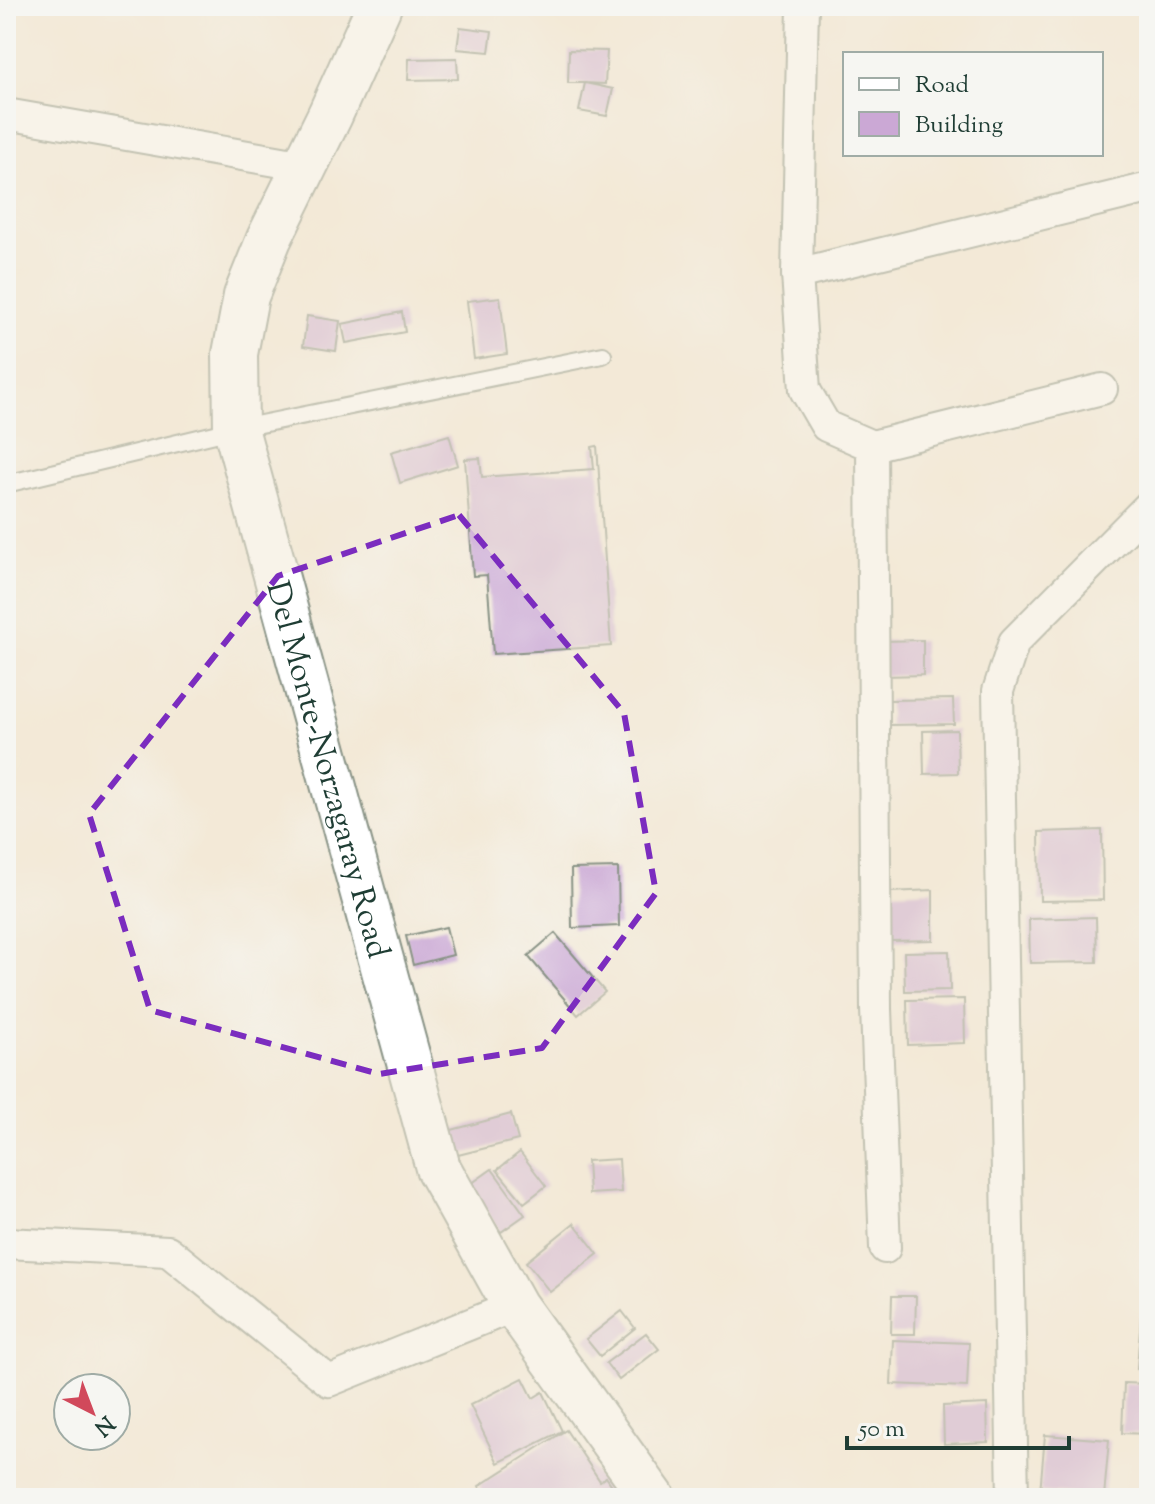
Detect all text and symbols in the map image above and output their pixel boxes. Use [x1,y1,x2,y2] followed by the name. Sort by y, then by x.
[843,52,1103,156] legend
[915,69,969,103] text: Road
[915,109,1004,143] text: Building
[253,576,400,964] street label: Del Monte-Norzagaray Road
[52,1372,132,1452] north arrow
[847,1400,1069,1450] scale bar
[86,1407,121,1443] text: N
[857,1413,905,1447] text: 50 m

